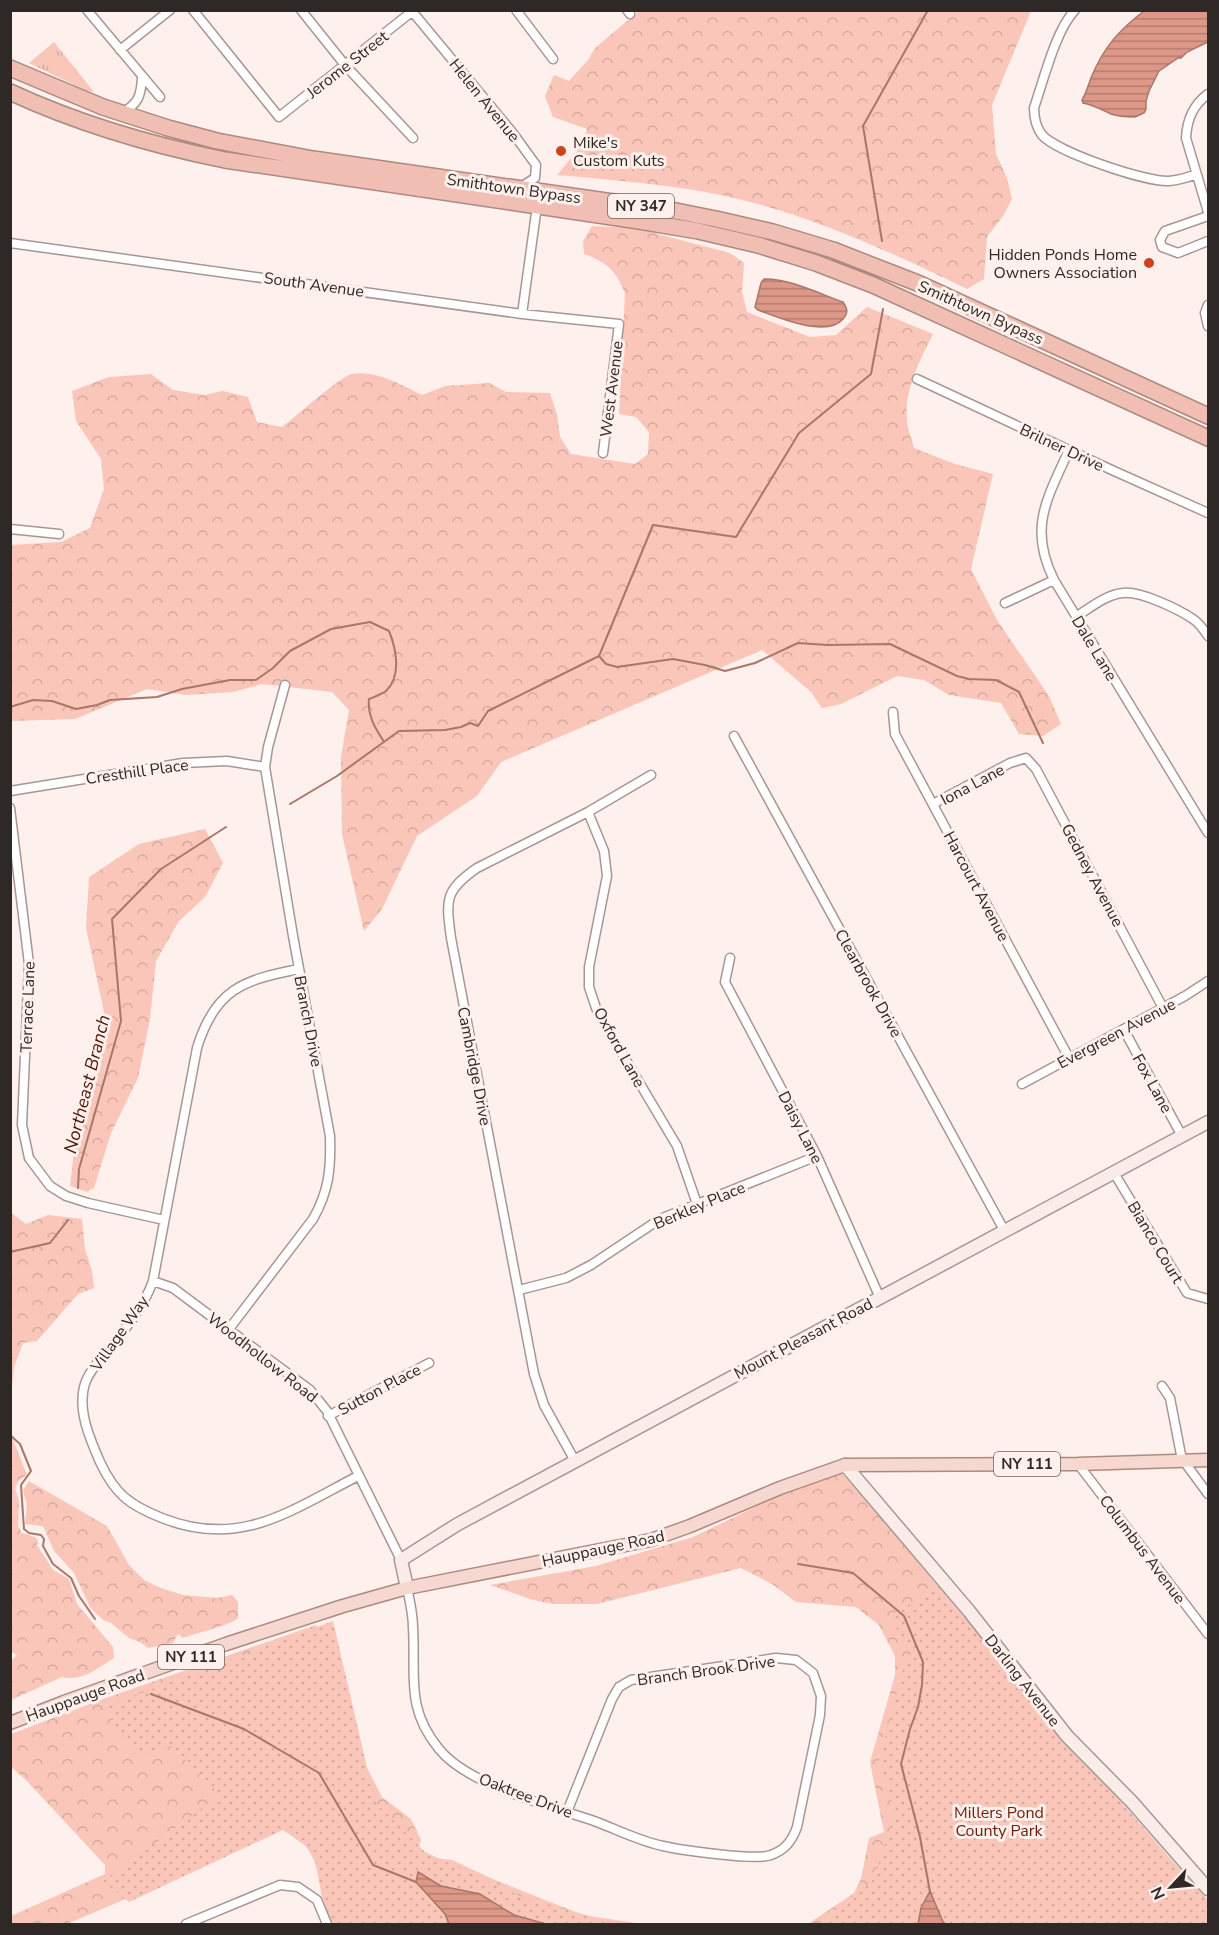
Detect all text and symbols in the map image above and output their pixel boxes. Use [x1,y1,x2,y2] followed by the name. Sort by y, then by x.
[301,26,393,104] street label: Jerome Street
[444,54,525,147] street label: Helen Avenue
[573,132,665,172] place label: Mike's Custom Kuts
[554,144,568,158] marker: Mike's Custom Kuts
[445,169,582,209] street label: Smithtown Bypass
[608,194,674,218] road number: NY 347
[989,244,1137,284] place label: Hidden Ponds Home Owners Association
[1142,256,1156,270] marker: Hidden Ponds Home Owners Association
[262,267,365,303] street label: South Avenue
[914,275,1047,350] street label: Smithtown Bypass
[595,340,629,439] street label: West Avenue
[1016,419,1107,477] street label: Brilner Drive
[1066,612,1122,685] street label: Dale Lane
[84,754,190,790] street label: Cresthill Place
[937,759,1008,811] street label: Iona Lane
[1056,820,1129,931] street label: Gedney Avenue
[938,828,1014,945] street label: Harcourt Avenue
[829,925,907,1042] street label: Clearbrook Drive
[15,961,41,1053] street label: Terrace Lane
[288,974,328,1069] street label: Branch Drive
[1053,993,1180,1074] street label: Evergreen Avenue
[588,1003,650,1092] street label: Oxford Lane
[452,1005,496,1128] street label: Cambridge Drive
[58,1012,116,1156] water label: Northeast Branch
[1127,1050,1177,1117] street label: Fox Lane
[772,1087,828,1168] street label: Daisy Lane
[650,1177,749,1235] street label: Berkley Place
[1122,1197,1189,1288] street label: Bianco Court
[85,1291,155,1377] street label: Village Way
[730,1293,877,1385] street label: Mount Pleasant Road
[203,1308,322,1408] street label: Woodhollow Road
[334,1359,425,1421] street label: Sutton Place
[994,1452,1060,1476] road number: NY 111
[1094,1491,1190,1609] street label: Columbus Avenue
[540,1525,667,1573] street label: Hauppauge Road
[979,1630,1065,1731] street label: Darling Avenue
[158,1645,224,1669] road number: NY 111
[636,1650,776,1692] street label: Branch Brook Drive
[23,1664,148,1728] street label: Hauppauge Road
[476,1768,576,1824] street label: Oaktree Drive
[954,1802,1044,1842] park label: Millers Pond County Park
[1141,1857,1201,1917] north arrow
[1146,1883,1171,1903] text: N

